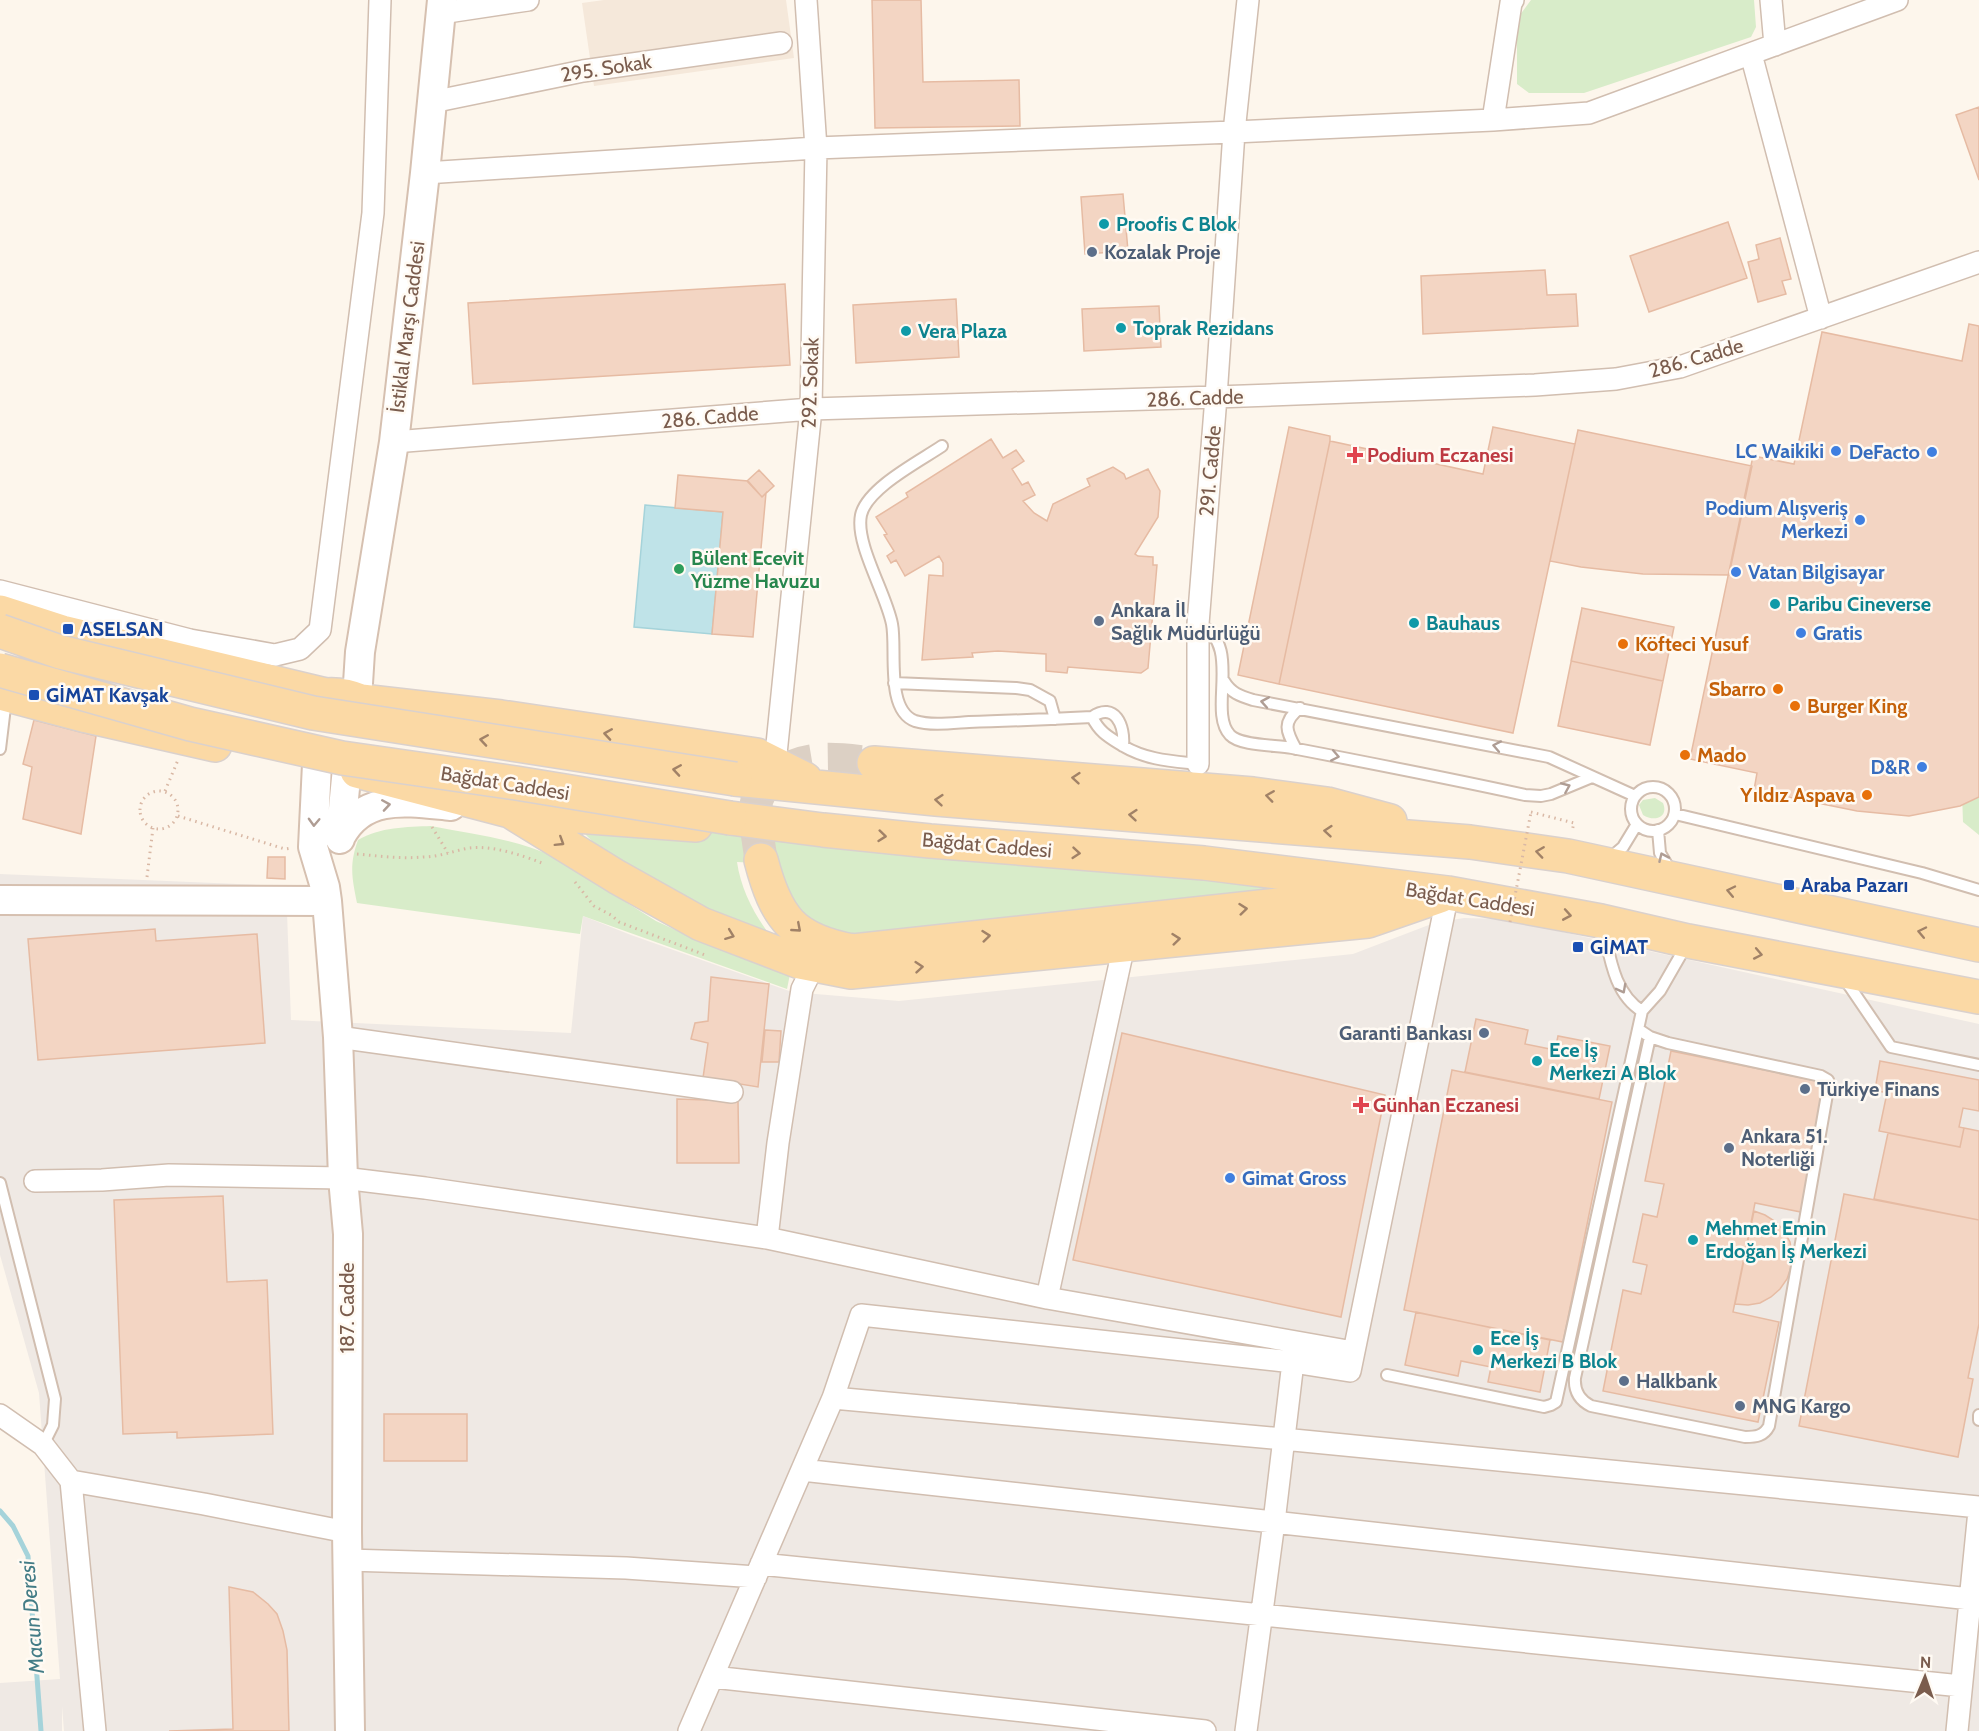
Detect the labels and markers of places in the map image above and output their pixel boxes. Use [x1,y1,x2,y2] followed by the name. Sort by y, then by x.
[1116,212,1237,236] place label: Proofis C Blok
[1097,217,1111,231] marker: Proofis C Blok
[1104,240,1221,264] place label: Kozalak Proje
[1085,245,1099,259] marker: Kozalak Proje
[1133,316,1274,340] place label: Toprak Rezidans
[918,319,1007,343] place label: Vera Plaza
[1114,321,1128,335] marker: Toprak Rezidans
[899,324,913,338] marker: Vera Plaza
[1735,439,1824,463] place label: LC Waikiki
[1849,440,1920,464] place label: DeFacto
[1367,443,1513,467] place label: Podium Eczanesi
[1829,444,1843,458] marker: LC Waikiki
[1925,445,1939,459] marker: DeFacto
[1348,448,1362,462] marker: Podium Eczanesi
[1705,496,1848,543] place label: Podium Alışveriş Merkezi
[1853,513,1867,527] marker: Podium Alışveriş Merkezi
[690,546,820,593] place label: Bülent Ecevit Yüzme Havuzu
[1748,560,1885,584] place label: Vatan Bilgisayar
[672,562,686,576] marker: Bülent Ecevit Yüzme Havuzu
[1729,565,1743,579] marker: Vatan Bilgisayar
[1787,592,1931,616] place label: Paribu Cineverse
[1768,597,1782,611] marker: Paribu Cineverse
[1111,598,1261,645] place label: Ankara İl Sağlık Müdürlüğü
[1426,611,1500,635] place label: Bauhaus
[1092,614,1106,628] marker: Ankara İl Sağlık Müdürlüğü
[1407,616,1421,630] marker: Bauhaus
[80,617,164,641] place label: ASELSAN
[1813,621,1863,645] place label: Gratis
[61,622,75,636] marker: ASELSAN
[1794,626,1808,640] marker: Gratis
[1635,632,1749,656] place label: Köfteci Yusuf
[1616,637,1630,651] marker: Köfteci Yusuf
[1709,677,1766,701] place label: Sbarro
[1771,682,1785,696] marker: Sbarro
[46,683,169,707] place label: GİMAT Kavşak
[27,688,41,702] marker: GİMAT Kavşak
[1807,694,1907,718] place label: Burger King
[1788,699,1802,713] marker: Burger King
[1697,743,1746,767] place label: Mado
[1678,748,1692,762] marker: Mado
[1871,755,1910,779] place label: D&R
[1915,760,1929,774] marker: D&R
[1739,783,1855,807] place label: Yıldız Aspava
[1860,788,1874,802] marker: Yıldız Aspava
[1801,873,1908,897] place label: Araba Pazarı
[1782,878,1796,892] marker: Araba Pazarı
[1590,935,1648,959] place label: GİMAT
[1571,940,1585,954] marker: GİMAT
[1339,1021,1472,1045] place label: Garanti Bankası
[1477,1026,1491,1040] marker: Garanti Bankası
[1549,1038,1677,1085] place label: Ece İş Merkezi A Blok
[1530,1054,1544,1068] marker: Ece İş Merkezi A Blok
[1817,1077,1940,1101] place label: Türkiye Finans
[1798,1082,1812,1096] marker: Türkiye Finans
[1373,1093,1519,1117] place label: Günhan Eczanesi
[1354,1098,1368,1112] marker: Günhan Eczanesi
[1741,1124,1828,1171] place label: Ankara 51. Noterliği
[1722,1141,1736,1155] marker: Ankara 51. Noterliği
[1242,1166,1346,1190] place label: Gimat Gross
[1223,1171,1237,1185] marker: Gimat Gross
[1705,1216,1867,1263] place label: Mehmet Emin Erdoğan İş Merkezi
[1686,1233,1700,1247] marker: Mehmet Emin Erdoğan İş Merkezi
[1490,1326,1618,1373] place label: Ece İş Merkezi B Blok
[1471,1343,1485,1357] marker: Ece İş Merkezi B Blok
[1636,1369,1718,1393] place label: Halkbank
[1617,1374,1631,1388] marker: Halkbank
[1752,1394,1851,1418] place label: MNG Kargo
[1733,1399,1747,1413] marker: MNG Kargo

